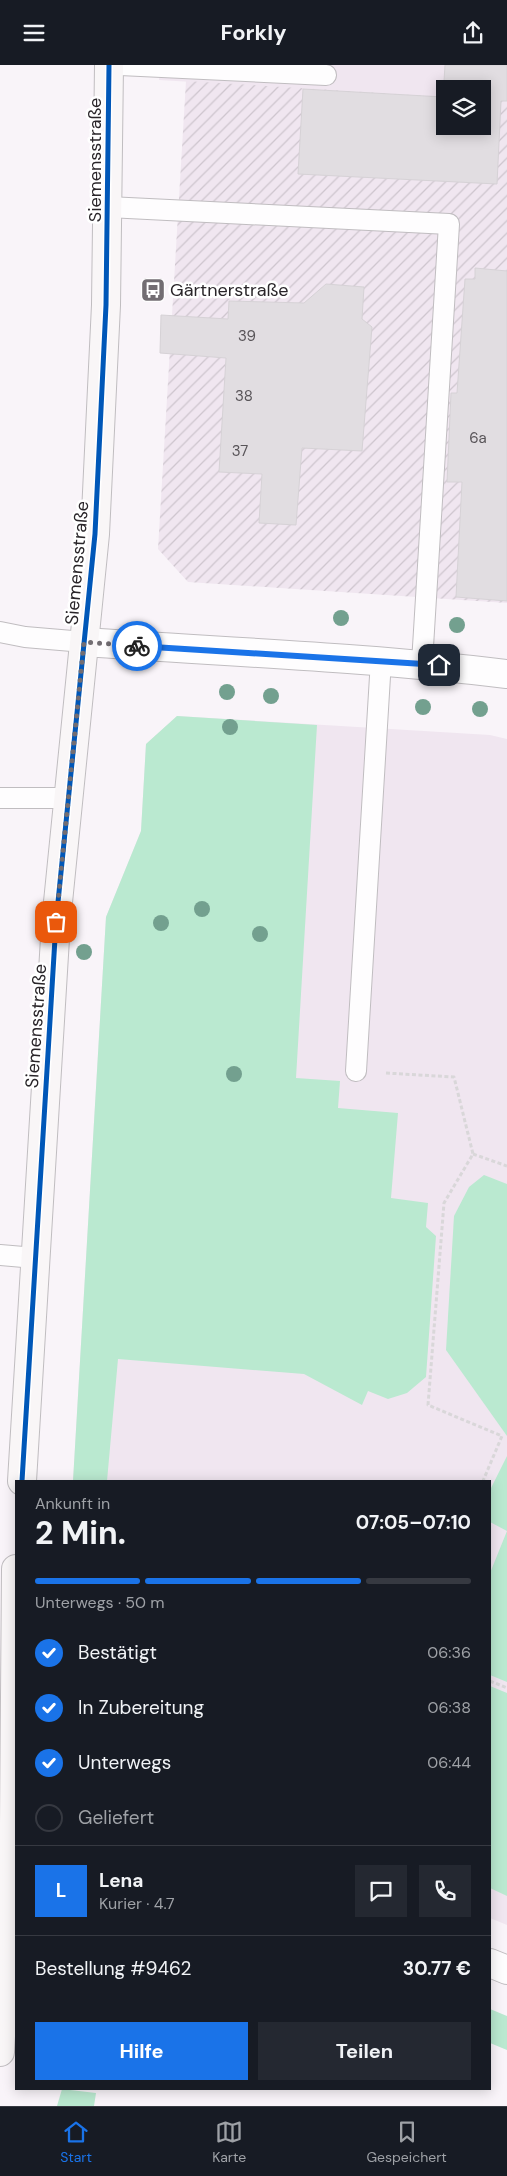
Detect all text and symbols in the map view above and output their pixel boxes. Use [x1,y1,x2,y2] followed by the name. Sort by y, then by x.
[221,18,286,47] text: Forkly
[20,19,48,47] icon: menu
[459,19,487,47] icon: share
[436,80,491,135] map controls
[436,80,491,135] button: layers
[83,98,107,222] street label: Siemensstraße
[140,277,166,303] bus stop icon: Gärtnerstraße
[170,278,288,302] place label: Gärtnerstraße
[238,326,256,346] house number: 39
[235,386,253,406] house number: 38
[469,428,487,448] house number: 6a
[232,441,248,461] house number: 37
[60,500,94,626] street label: Siemensstraße
[112,621,162,671] courier
[123,632,151,660] icon: bike
[418,644,460,686] pin
[425,651,453,679] icon: home
[35,901,77,943] pin
[42,908,70,936] icon: bag
[20,963,52,1089] street label: Siemensstraße
[35,1493,110,1514] text: Ankunft in
[356,1510,471,1535] text: 07:05–07:10
[35,1512,126,1554] text: 2 Min.
[35,1592,165,1613] text: Unterwegs · 50 m
[35,1639,63,1667] icon: check
[78,1640,157,1665] text: Bestätigt
[427,1642,471,1663] text: 06:36
[35,1694,63,1722] icon: check
[78,1695,204,1720] text: In Zubereitung
[428,1697,471,1718] text: 06:38
[35,1749,63,1777] icon: check
[78,1750,171,1775] text: Unterwegs
[427,1752,471,1773] text: 06:44
[78,1805,154,1830] text: Geliefert
[355,1865,407,1917] button: chat
[419,1865,471,1917] button: phone
[99,1868,143,1893] text: Lena
[56,1878,66,1903] text: L
[99,1893,175,1914] text: Kurier · 4.7
[35,1956,191,1981] text: Bestellung #9462
[403,1956,471,1981] text: 30.77 €
[35,2022,248,2080] button: Hilfe
[258,2022,471,2080] button: Teilen
[60,2118,92,2166] tab: Start
[212,2118,246,2166] tab: Karte
[366,2118,447,2166] tab: Gespeichert

